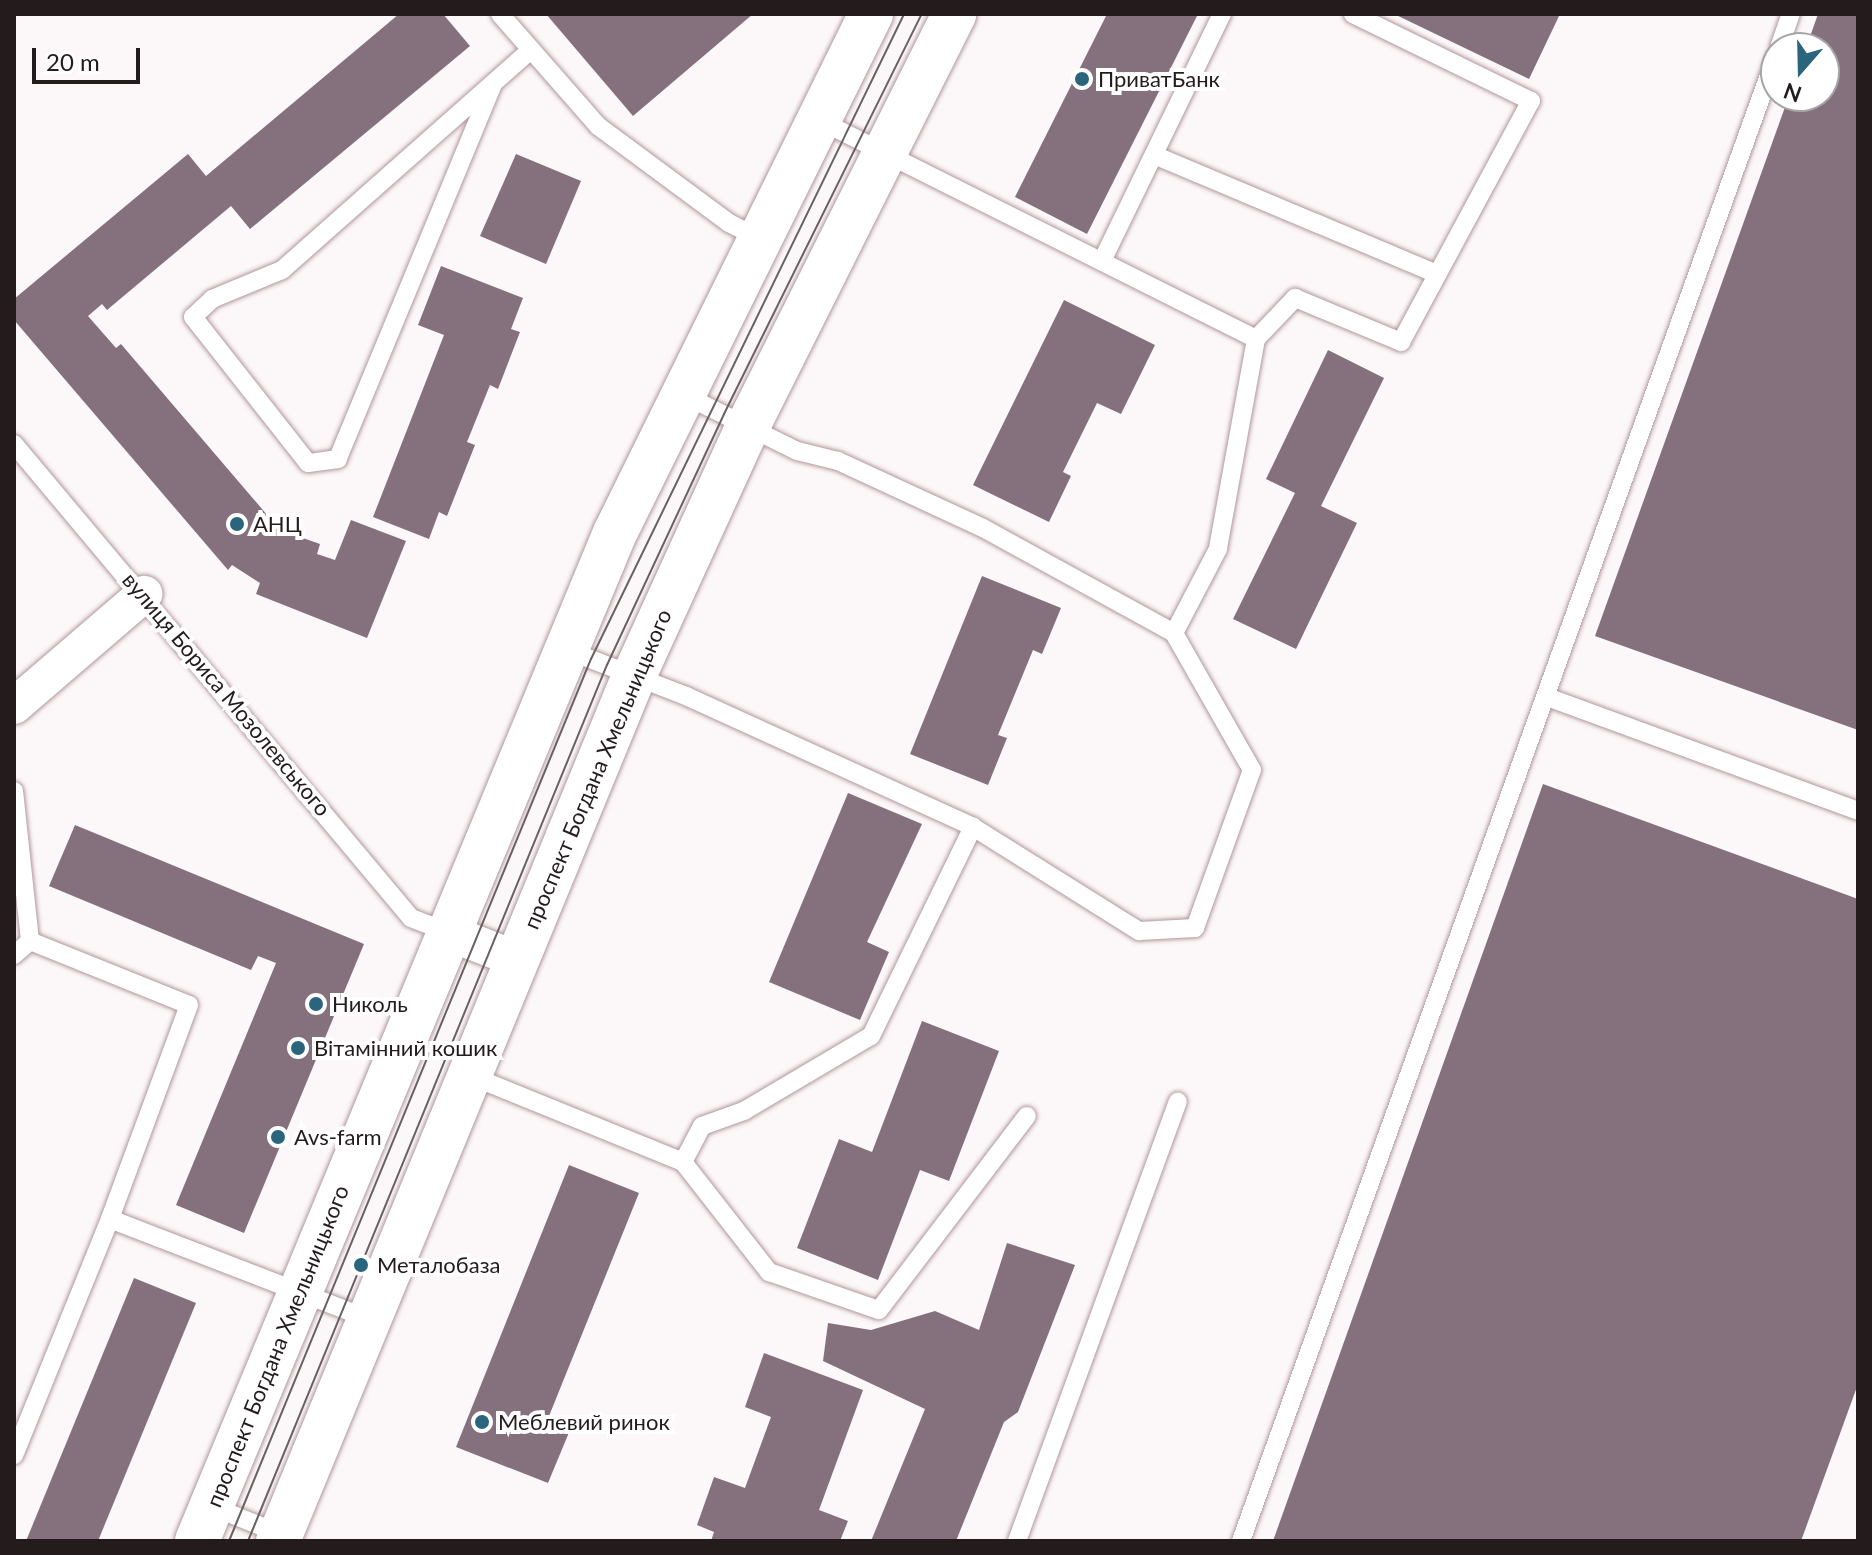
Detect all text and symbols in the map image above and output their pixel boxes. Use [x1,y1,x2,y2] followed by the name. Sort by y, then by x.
[36,32,144,82] scale bar
[1760,32,1840,112] north arrow
[46,47,100,76] text: 20 m
[1098,66,1220,92] place label: ПриватБанк
[1073,70,1091,88] marker: ПриватБанк
[1780,78,1805,109] text: N
[253,511,302,537] place label: АНЦ
[228,515,246,533] marker: АНЦ
[117,567,337,821] street label: вулиця Бориса Мозолевського
[517,605,677,933] street label: проспект Богдана Хмельницького
[332,991,408,1017] place label: Николь
[307,995,325,1013] marker: Николь
[314,1035,497,1061] place label: Вітамінний кошик
[289,1039,307,1057] marker: Вітамінний кошик
[294,1124,382,1150] place label: Avs-farm
[269,1128,287,1146] marker: Avs-farm
[200,1181,354,1511] street label: проспект Богдана Хмельницького
[377,1252,500,1278] place label: Металобаза
[352,1256,370,1274] marker: Металобаза
[498,1409,670,1435] place label: Меблевий ринок
[473,1413,491,1431] marker: Меблевий ринок

